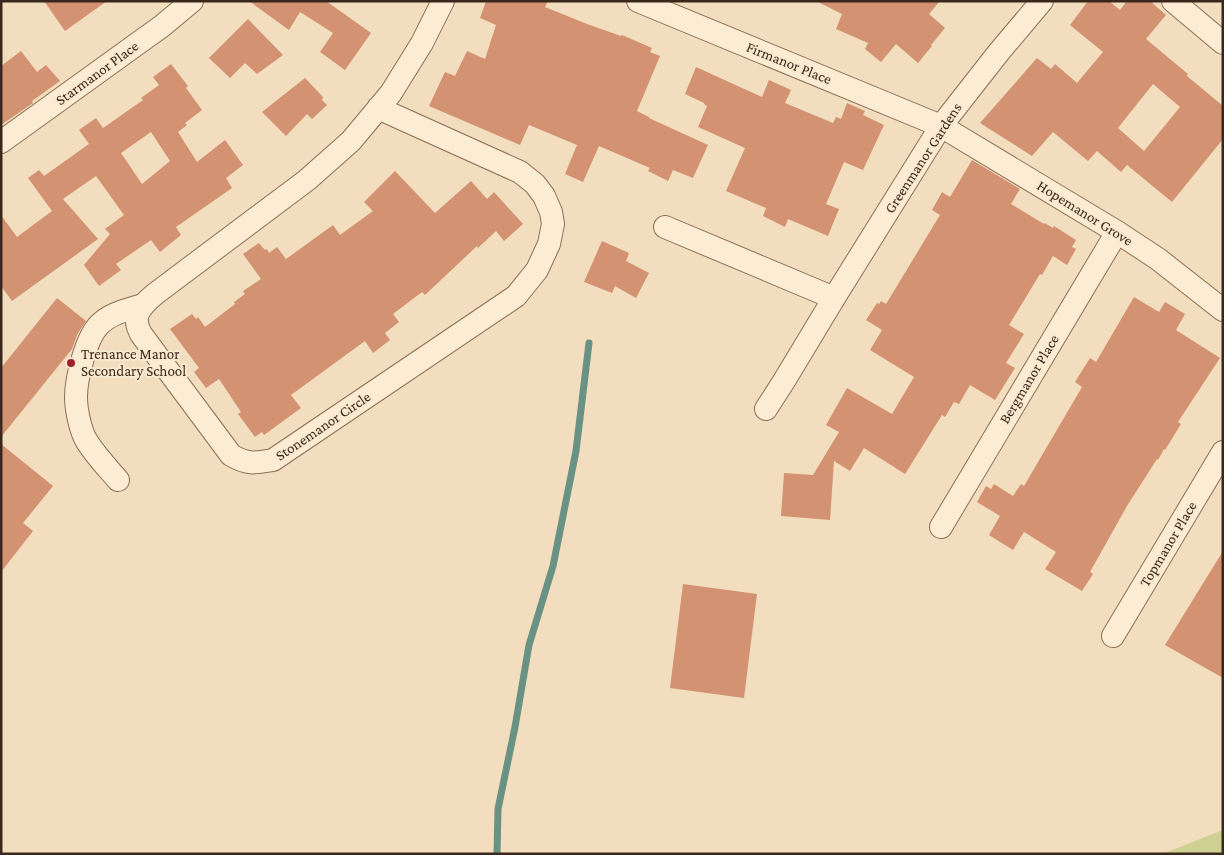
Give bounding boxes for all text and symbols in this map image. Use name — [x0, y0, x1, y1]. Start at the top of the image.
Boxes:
street label: Starmanor Place — [53, 37, 142, 108]
street label: Firmanor Place — [744, 39, 834, 87]
street label: Greenmanor Gardens — [881, 100, 965, 216]
street label: Hopemanor Grove — [1034, 177, 1136, 250]
street label: Bergmanor Place — [996, 331, 1063, 427]
place label: Trenance Manor Secondary School — [81, 346, 186, 380]
marker: Trenance Manor Secondary School — [65, 357, 77, 369]
street label: Stonemanor Circle — [272, 388, 374, 464]
street label: Topmanor Place — [1136, 498, 1201, 590]

